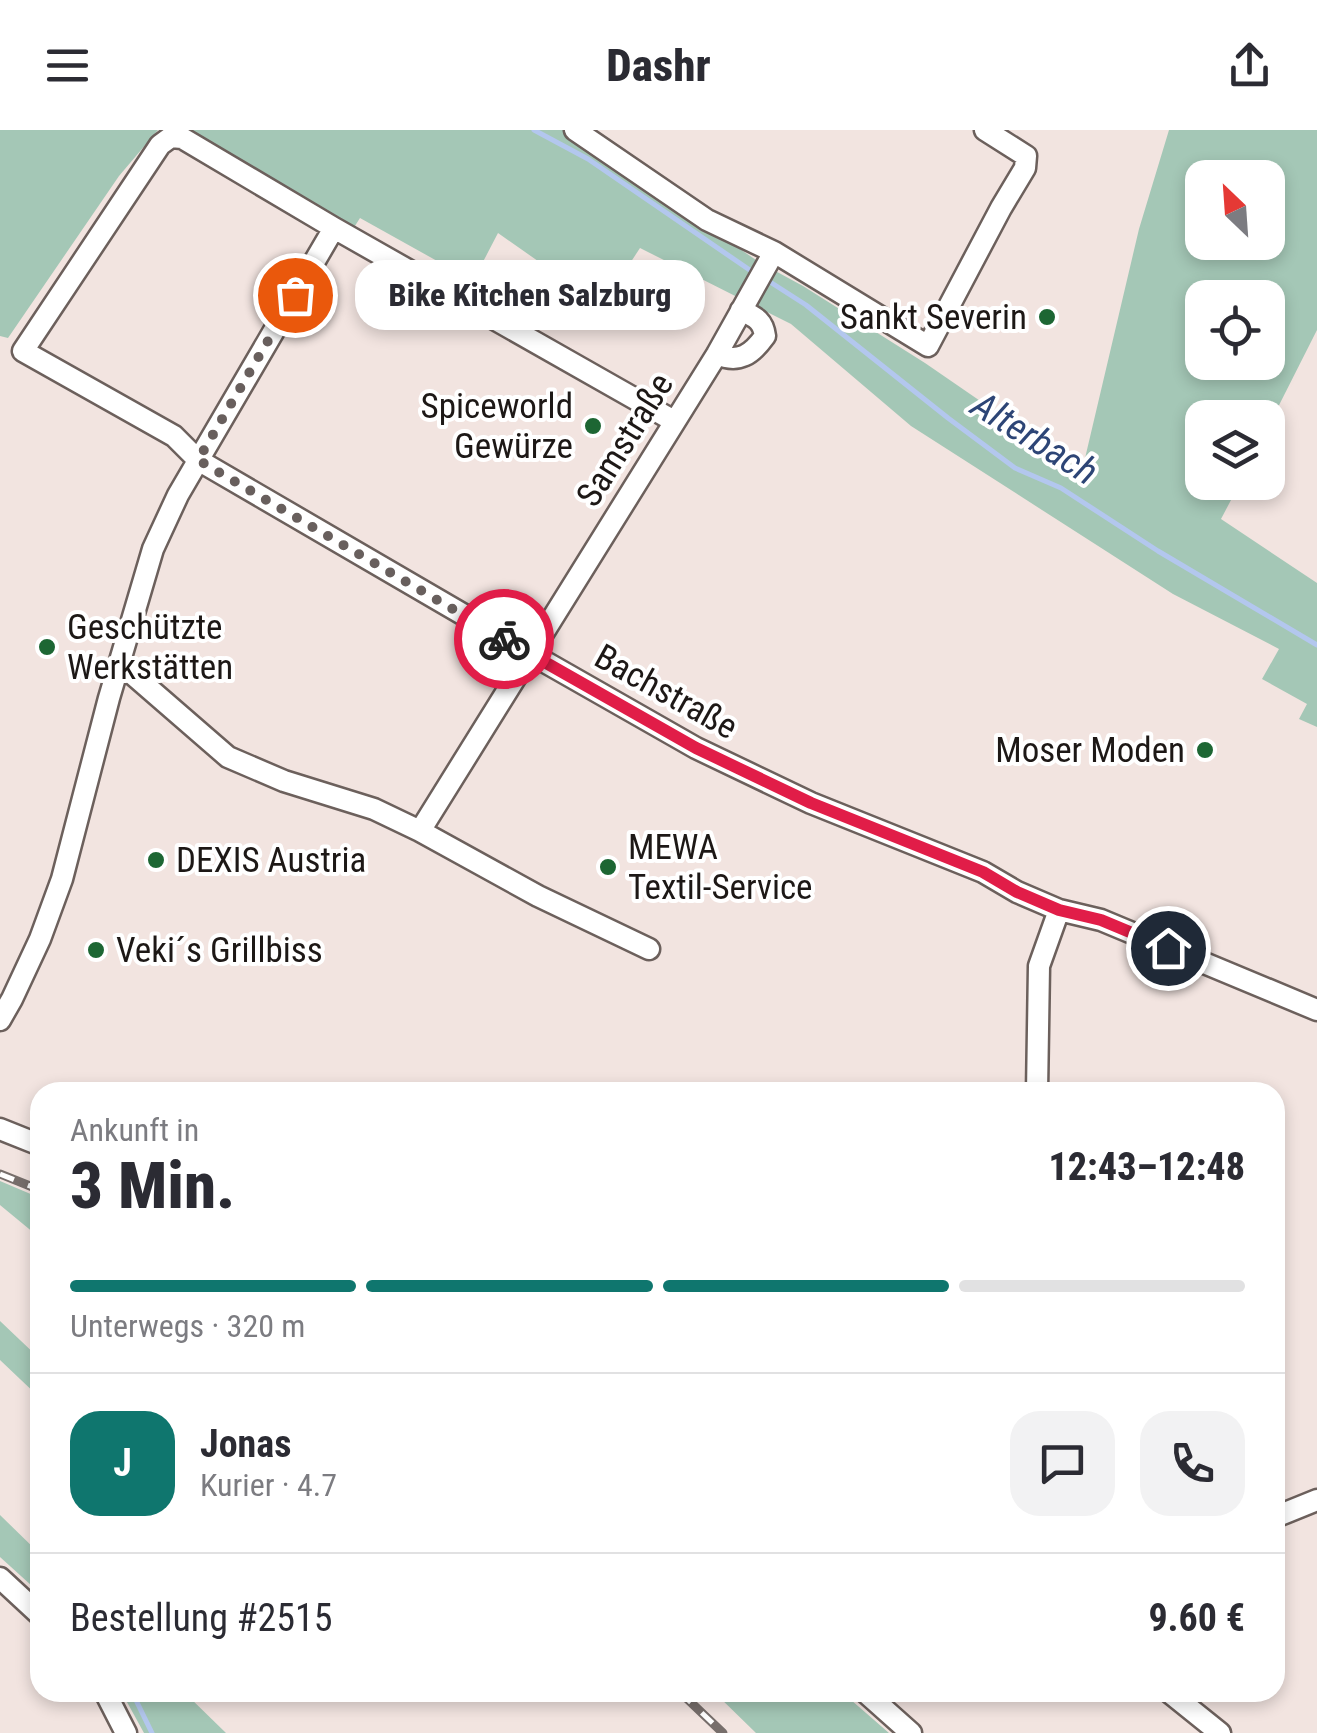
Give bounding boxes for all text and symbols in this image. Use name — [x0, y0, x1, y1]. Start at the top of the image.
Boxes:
icon: menu — [40, 38, 95, 93]
icon: share — [1222, 38, 1277, 93]
text: Dashr — [606, 39, 711, 92]
north arrow — [1185, 160, 1285, 260]
map controls — [1185, 160, 1285, 500]
pin — [253, 253, 338, 338]
callout: Bike Kitchen Salzburg — [355, 260, 705, 330]
icon: bag — [268, 268, 323, 323]
text: Bike Kitchen Salzburg — [389, 276, 671, 314]
button: locate — [1185, 280, 1285, 380]
place label: Sankt Severin — [840, 297, 1027, 338]
marker: Sankt Severin — [1036, 306, 1058, 328]
street label: Samstraße — [568, 366, 682, 514]
water label: Alterbach — [962, 381, 1106, 494]
place label: Spiceworld Gewürze — [421, 386, 573, 467]
button: layers — [1185, 400, 1285, 500]
marker: Spiceworld Gewürze — [582, 415, 604, 437]
courier — [454, 589, 554, 689]
place label: Geschützte Werkstätten — [67, 607, 233, 688]
icon: bike — [477, 612, 532, 667]
marker: Geschützte Werkstätten — [36, 636, 58, 658]
street label: Bachstraße — [588, 636, 744, 748]
place label: Moser Moden — [995, 730, 1185, 771]
marker: Moser Moden — [1194, 739, 1216, 761]
place label: MEWA Textil-Service — [628, 827, 813, 908]
place label: DEXIS Austria — [176, 840, 366, 881]
marker: DEXIS Austria — [145, 849, 167, 871]
marker: MEWA Textil-Service — [597, 856, 619, 878]
pin — [1126, 906, 1211, 991]
icon: home — [1141, 921, 1196, 976]
place label: Veki´s Grillbiss — [116, 930, 323, 971]
marker: Veki´s Grillbiss — [85, 939, 107, 961]
text: Ankunft in — [70, 1111, 199, 1149]
text: 12:43–12:48 — [1048, 1145, 1245, 1189]
text: 3 Min. — [70, 1148, 235, 1224]
text: Unterwegs · 320 m — [70, 1307, 305, 1345]
button: chat — [1010, 1411, 1115, 1516]
button: phone — [1140, 1411, 1245, 1516]
text: Jonas — [200, 1422, 291, 1466]
text: J — [113, 1441, 132, 1485]
text: Kurier · 4.7 — [200, 1466, 337, 1504]
text: Bestellung #2515 — [70, 1596, 332, 1640]
text: 9.60 € — [1148, 1596, 1245, 1640]

